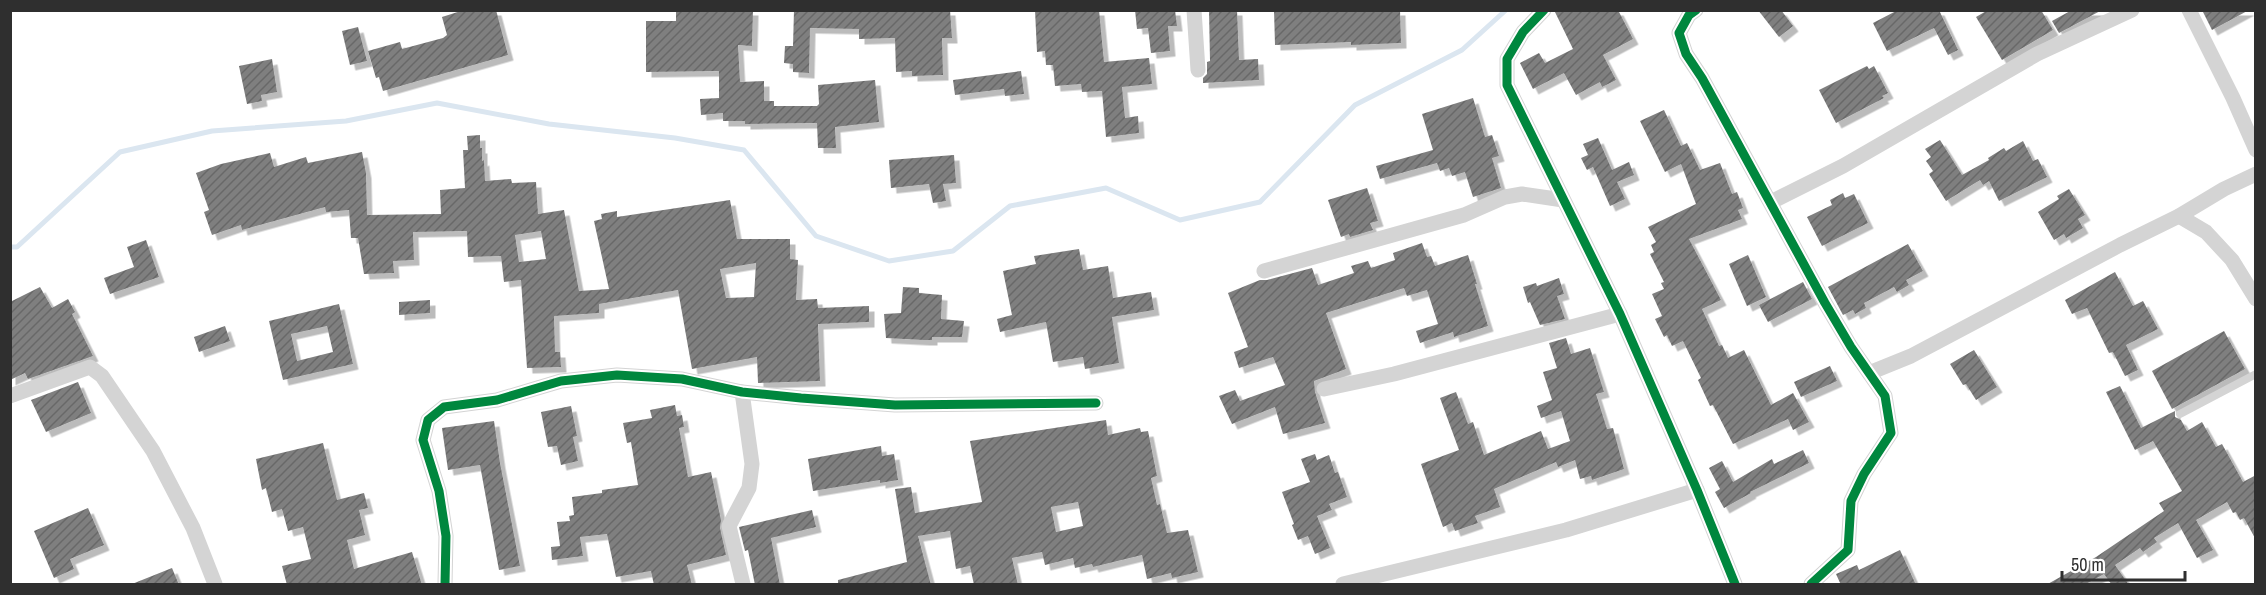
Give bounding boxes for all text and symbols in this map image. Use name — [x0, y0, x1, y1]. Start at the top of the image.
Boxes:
scale bar — [2062, 544, 2185, 582]
text: 50 m — [2071, 552, 2104, 577]

